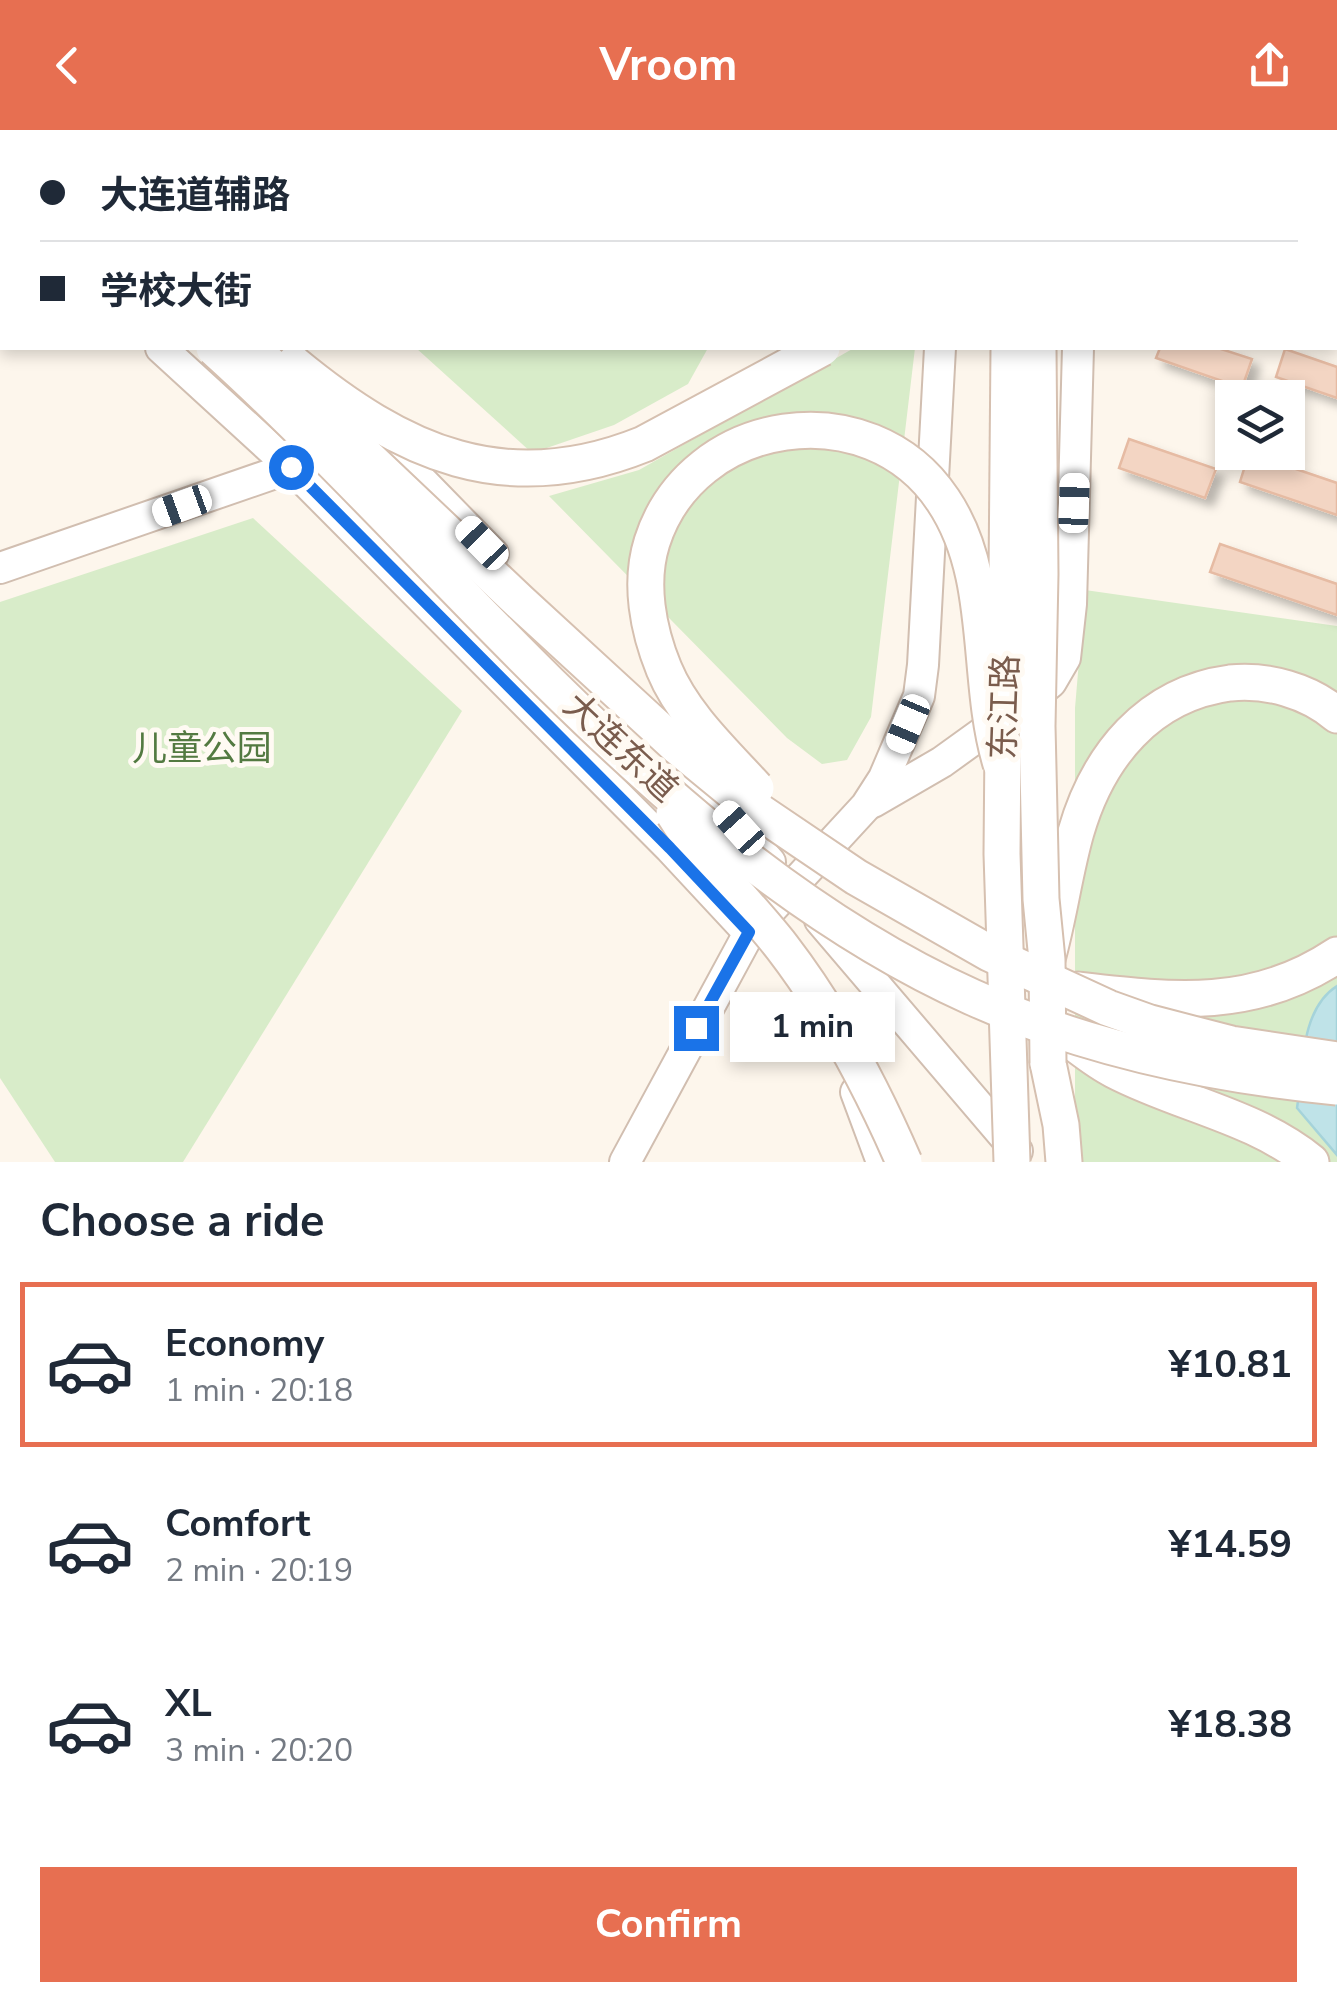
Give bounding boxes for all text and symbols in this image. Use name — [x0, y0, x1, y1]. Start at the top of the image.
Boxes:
text: Vroom — [599, 35, 738, 96]
icon: back — [40, 38, 95, 93]
icon: share — [1242, 38, 1297, 93]
text: 大连道辅路 — [100, 170, 290, 221]
text: 学校大街 — [100, 266, 252, 317]
map controls — [1215, 380, 1305, 470]
button: layers — [1215, 380, 1305, 470]
route start — [269, 445, 314, 490]
car — [1058, 472, 1090, 534]
car — [149, 482, 215, 530]
car — [450, 511, 514, 575]
street label: 东江路 — [979, 654, 1030, 760]
street label: 大连东道 — [553, 682, 688, 812]
car — [882, 691, 934, 757]
park label: 儿童公园 — [132, 725, 272, 772]
car — [708, 796, 770, 860]
callout: 1 min — [731, 993, 896, 1063]
text: 1 min — [771, 1005, 854, 1048]
route end — [674, 1006, 719, 1051]
text: Choose a ride — [40, 1191, 325, 1252]
text: Economy — [165, 1318, 324, 1369]
icon: car — [45, 1320, 135, 1410]
text: ¥10.81 — [1169, 1339, 1292, 1390]
text: 1 min · 20:18 — [165, 1369, 353, 1412]
text: Comfort — [165, 1498, 310, 1549]
icon: car — [45, 1500, 135, 1590]
text: ¥14.59 — [1169, 1519, 1292, 1570]
text: 2 min · 20:19 — [165, 1549, 353, 1592]
text: XL — [165, 1678, 212, 1729]
icon: car — [45, 1680, 135, 1770]
text: ¥18.38 — [1169, 1699, 1292, 1750]
text: 3 min · 20:20 — [165, 1729, 353, 1772]
button: Confirm — [40, 1867, 1297, 1982]

